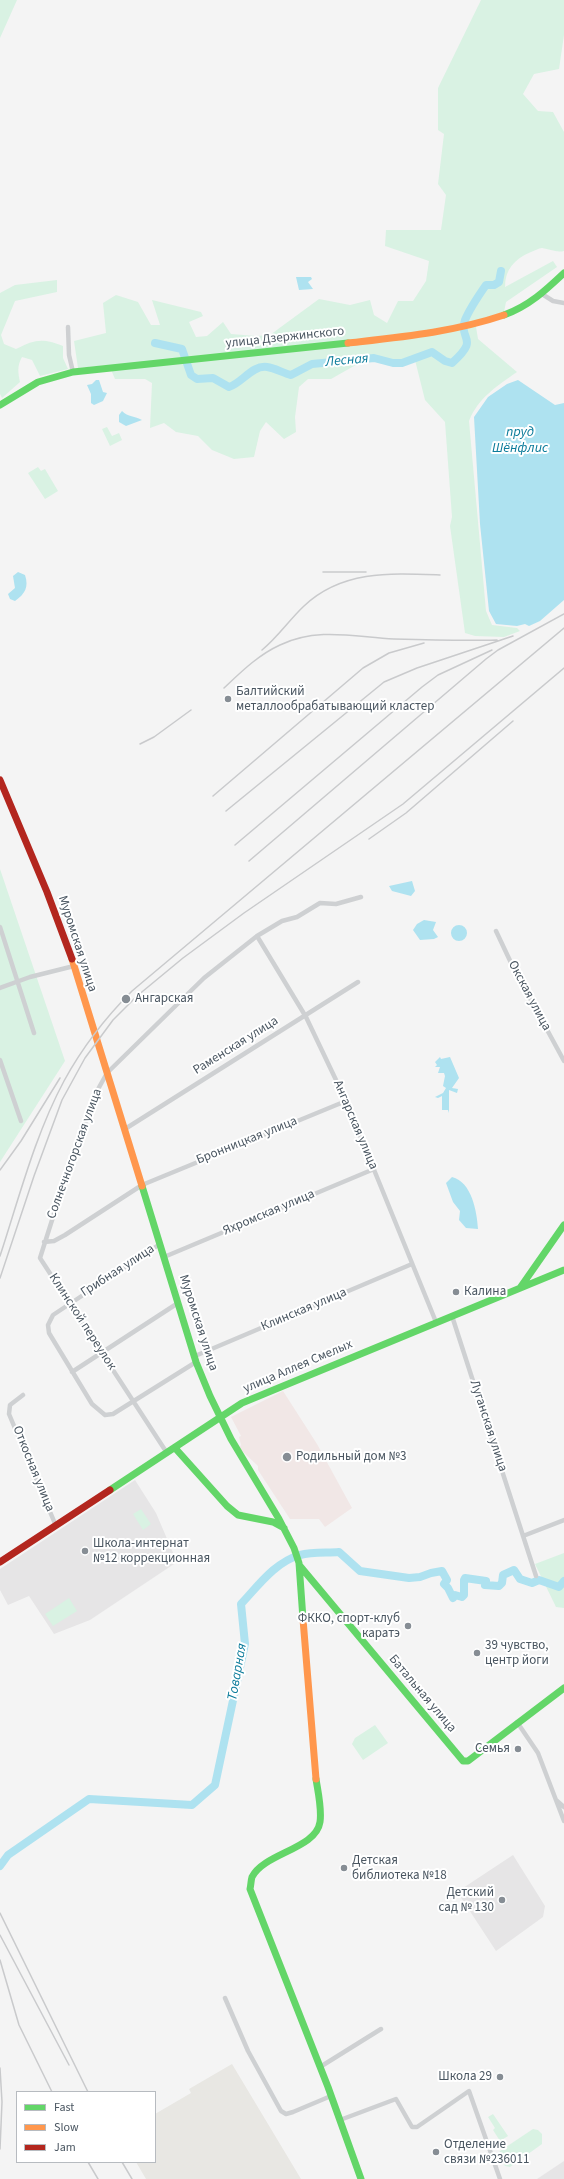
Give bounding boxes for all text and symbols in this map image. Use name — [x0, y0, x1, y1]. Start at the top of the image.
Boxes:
street label: улица Дзержинского — [225, 324, 345, 352]
water label: Лесная — [325, 351, 369, 371]
water label: пруд Шёнфлис — [492, 425, 548, 458]
place label: Балтийский металлообрабатывающий кластер — [236, 684, 435, 715]
marker: Балтийский металлообрабатывающий кластер — [223, 694, 233, 704]
street label: Муромская улица — [54, 894, 100, 994]
street label: Окская улица — [504, 958, 554, 1034]
place label: Ангарская — [135, 991, 194, 1007]
marker: Ангарская — [120, 993, 132, 1005]
street label: Раменская улица — [191, 1014, 281, 1078]
street label: Ангарская улица — [329, 1078, 381, 1172]
street label: Солнечногорская улица — [44, 1087, 106, 1221]
street label: Бронницкая улица — [194, 1114, 300, 1168]
street label: Яхромская улица — [221, 1187, 317, 1239]
street label: Грибная улица — [78, 1241, 158, 1301]
street label: Клинской переулок — [45, 1271, 119, 1373]
street label: Муромская улица — [175, 1273, 221, 1373]
place label: Калина — [464, 1284, 506, 1300]
street label: Клинская улица — [259, 1285, 349, 1335]
marker: Калина — [451, 1287, 461, 1297]
street label: улица Аллея Смелых — [241, 1337, 355, 1397]
street label: Луганская улица — [466, 1378, 510, 1474]
street label: Откосная улица — [9, 1424, 57, 1514]
place label: Родильный дом №3 — [296, 1449, 407, 1465]
marker: Родильный дом №3 — [281, 1451, 293, 1463]
place label: Школа-интернат №12 коррекционная — [93, 1536, 210, 1567]
marker: Школа-интернат №12 коррекционная — [80, 1546, 90, 1556]
place label: ФККО, спорт-клуб каратэ — [298, 1611, 400, 1642]
marker: ФККО, спорт-клуб каратэ — [403, 1621, 413, 1631]
place label: 39 чувство, центр йоги — [485, 1638, 549, 1669]
water label: Товарная — [225, 1642, 251, 1702]
marker: 39 чувство, центр йоги — [472, 1648, 482, 1658]
street label: Батальная улица — [385, 1652, 459, 1736]
place label: Семья — [475, 1741, 510, 1757]
marker: Семья — [513, 1744, 523, 1754]
place label: Детская библиотека №18 — [352, 1853, 447, 1884]
marker: Детская библиотека №18 — [339, 1863, 349, 1873]
place label: Детский сад № 130 — [439, 1885, 494, 1916]
marker: Детский сад № 130 — [497, 1895, 507, 1905]
place label: Школа 29 — [438, 2069, 492, 2085]
marker: Школа 29 — [495, 2072, 505, 2082]
legend — [16, 2091, 156, 2163]
text: Fast — [54, 2099, 74, 2116]
text: Slow — [54, 2119, 79, 2136]
place label: Отделение связи №236011 — [444, 2137, 529, 2168]
text: Jam — [54, 2139, 76, 2156]
marker: Отделение связи №236011 — [431, 2147, 441, 2157]

